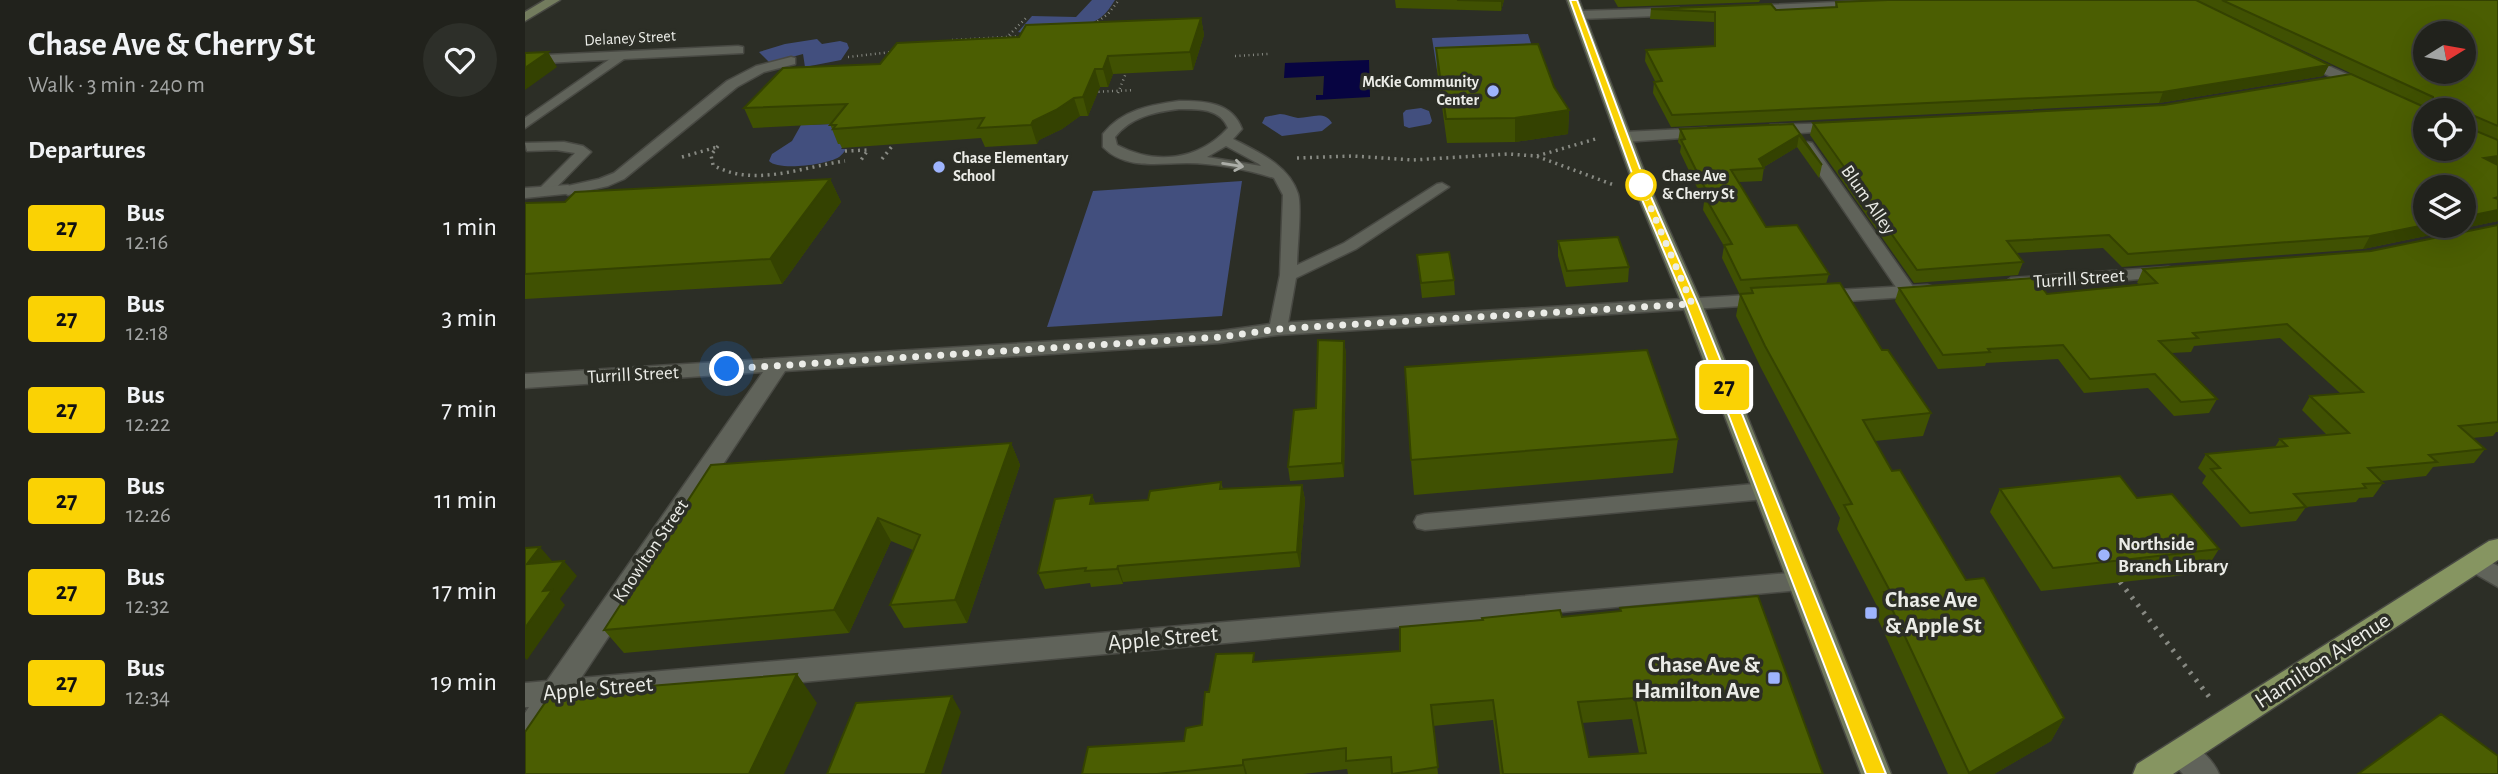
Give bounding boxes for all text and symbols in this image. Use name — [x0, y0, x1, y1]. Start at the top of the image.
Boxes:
north arrow — [2413, 21, 2476, 84]
map controls — [2413, 21, 2476, 238]
button: heart — [423, 23, 497, 97]
street label: Delaney Street — [584, 28, 676, 49]
text: Chase Ave & Cherry St — [28, 29, 315, 62]
text: Walk · 3 min · 240 m — [28, 74, 205, 97]
place label: McKie Community Center — [1362, 74, 1480, 108]
marker: McKie Community Center — [1485, 83, 1501, 99]
button: locate — [2413, 98, 2476, 161]
text: Departures — [28, 137, 146, 163]
place label: Chase Elementary School — [953, 150, 1069, 184]
marker: Chase Elementary School — [931, 159, 947, 175]
one-way arrow — [1221, 159, 1244, 172]
street label: Blum Alley — [1837, 162, 1899, 238]
place label: Chase Ave & Cherry St — [1662, 168, 1735, 203]
marker: Chase Ave & Cherry St — [1626, 170, 1656, 200]
button: layers — [2413, 175, 2476, 238]
text: Bus — [126, 200, 165, 226]
text: 1 min — [443, 214, 497, 240]
text: 27 — [56, 216, 77, 240]
text: 12:16 — [126, 231, 168, 254]
street label: Turrill Street — [2033, 266, 2125, 292]
text: Bus — [126, 291, 165, 317]
text: 3 min — [441, 305, 497, 331]
text: 27 — [56, 307, 77, 331]
text: 12:18 — [126, 322, 168, 345]
your location — [709, 351, 744, 386]
street label: Turrill Street — [587, 363, 679, 387]
line badge: 27 — [1693, 364, 1755, 410]
text: 27 — [1713, 375, 1735, 399]
text: Bus — [126, 382, 165, 408]
text: 7 min — [441, 396, 497, 422]
text: 27 — [56, 398, 77, 422]
text: 12:22 — [126, 413, 171, 436]
text: Bus — [126, 473, 165, 499]
text: 11 min — [434, 487, 497, 513]
text: 27 — [56, 489, 77, 513]
street label: Knowlton Street — [610, 496, 692, 606]
text: 12:26 — [126, 504, 171, 527]
place label: Northside Branch Library — [2118, 535, 2229, 576]
marker: Northside Branch Library — [2096, 547, 2112, 563]
text: Bus — [126, 564, 165, 590]
text: 17 min — [432, 578, 497, 604]
text: 27 — [56, 580, 77, 604]
place label: Chase Ave & Apple St — [1885, 589, 1982, 638]
text: 12:32 — [126, 595, 170, 618]
marker: Chase Ave & Apple St — [1863, 605, 1879, 621]
street label: Hamilton Avenue — [2251, 609, 2395, 713]
street label: Apple Street — [1107, 623, 1220, 655]
place label: Chase Ave & Hamilton Ave — [1634, 654, 1761, 703]
text: Bus — [126, 655, 165, 681]
text: 19 min — [431, 669, 497, 695]
marker: Chase Ave & Hamilton Ave — [1766, 670, 1782, 686]
text: 27 — [56, 671, 77, 695]
street label: Apple Street — [542, 673, 655, 705]
text: 12:34 — [126, 686, 170, 709]

